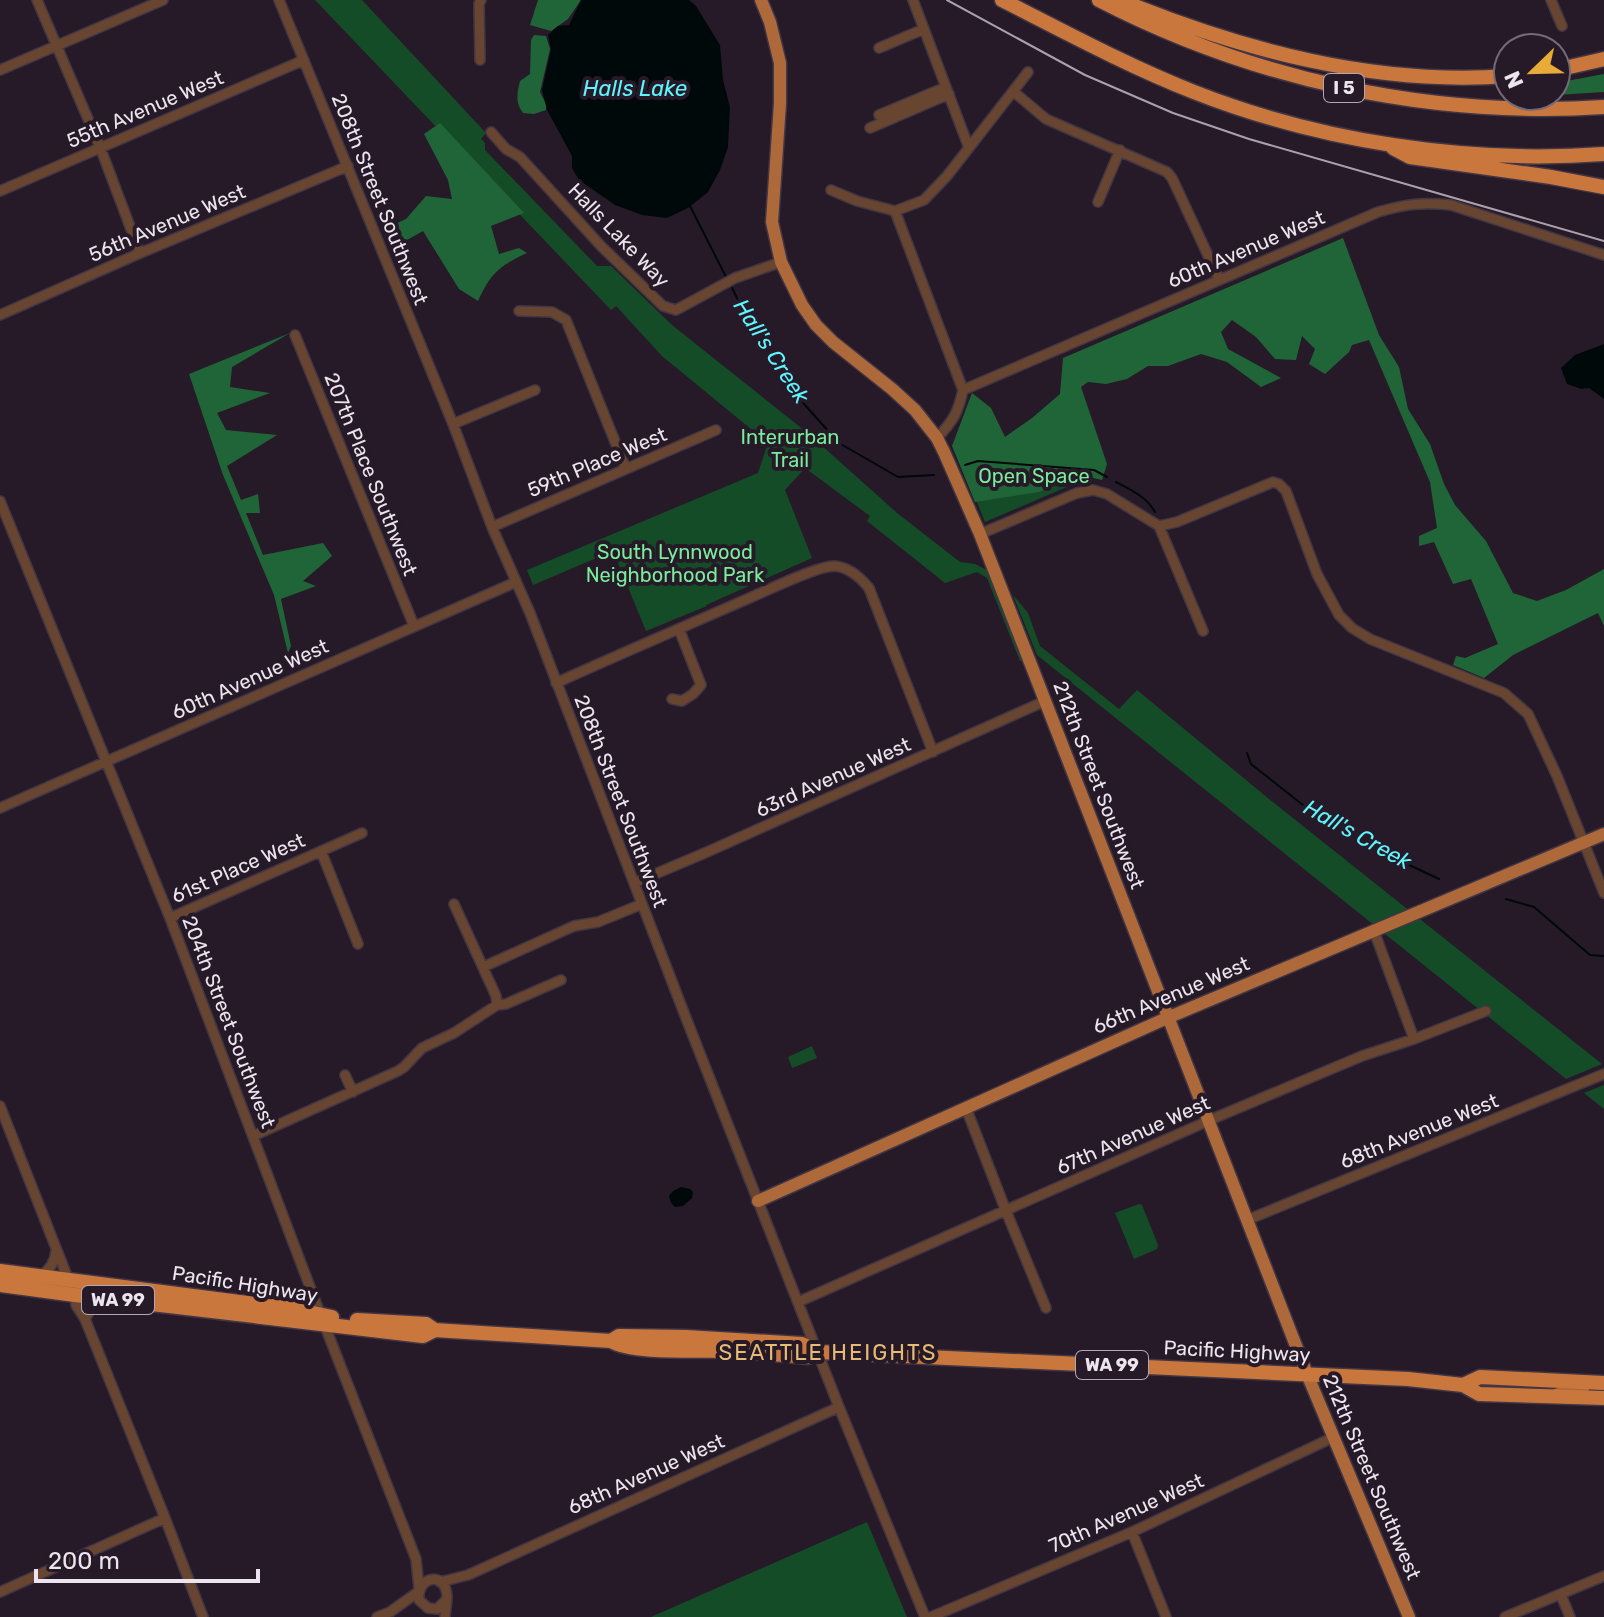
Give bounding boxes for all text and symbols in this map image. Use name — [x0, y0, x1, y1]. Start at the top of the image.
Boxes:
north arrow — [1492, 32, 1572, 112]
street label: 55th Avenue West — [63, 65, 227, 153]
text: N — [1499, 67, 1530, 92]
road number: I 5 — [1324, 74, 1364, 102]
water label: Halls Lake — [583, 75, 687, 102]
street label: 208th Street Southwest — [327, 90, 433, 308]
street label: Halls Lake Way — [563, 178, 675, 292]
street label: 56th Avenue West — [85, 179, 249, 267]
street label: 60th Avenue West — [1164, 205, 1328, 293]
water label: Hall's Creek — [728, 294, 816, 409]
street label: 207th Place Southwest — [319, 369, 423, 579]
street label: 59th Place West — [524, 422, 670, 502]
park label: Interurban Trail — [741, 425, 839, 472]
park label: Open Space — [978, 464, 1090, 488]
park label: South Lynnwood Neighborhood Park — [586, 540, 765, 587]
street label: 60th Avenue West — [168, 634, 332, 724]
street label: 212th Street Southwest — [1048, 678, 1150, 892]
street label: 208th Street Southwest — [569, 691, 673, 911]
street label: 63rd Avenue West — [752, 732, 914, 822]
water label: Hall's Creek — [1299, 794, 1417, 875]
street label: 61st Place West — [168, 828, 309, 908]
street label: 204th Street Southwest — [177, 913, 281, 1132]
street label: 66th Avenue West — [1089, 951, 1253, 1039]
street label: 68th Avenue West — [1336, 1088, 1502, 1174]
street label: 67th Avenue West — [1053, 1090, 1214, 1180]
street label: Pacific Highway — [170, 1261, 320, 1307]
road number: WA 99 — [82, 1286, 154, 1314]
street label: Pacific Highway — [1163, 1335, 1311, 1367]
district label: SEATTLE HEIGHTS — [719, 1339, 937, 1366]
road number: WA 99 — [1076, 1351, 1148, 1379]
street label: 212th Street Southwest — [1318, 1371, 1426, 1583]
street label: 68th Avenue West — [564, 1429, 728, 1519]
street label: 70th Avenue West — [1045, 1468, 1207, 1558]
scale bar — [36, 1533, 258, 1583]
text: 200 m — [48, 1547, 120, 1575]

